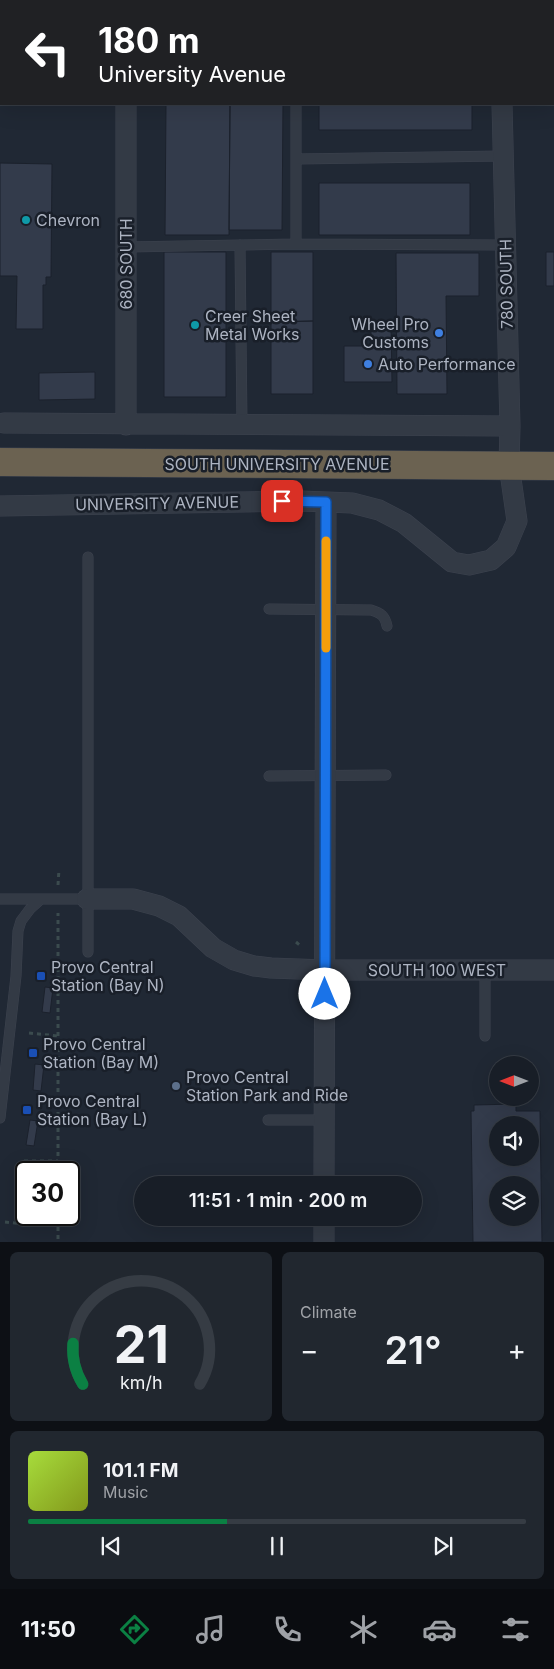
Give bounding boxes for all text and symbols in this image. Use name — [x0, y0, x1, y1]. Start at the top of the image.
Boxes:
text: 180 m — [98, 19, 200, 61]
icon: left — [15, 20, 80, 85]
text: University Avenue — [98, 61, 286, 87]
place label: Chevron — [36, 210, 100, 230]
marker: Chevron — [20, 214, 32, 226]
street label: 680 SOUTH — [116, 218, 136, 310]
street label: 780 SOUTH — [495, 239, 517, 329]
place label: Creer Sheet Metal Works — [205, 306, 300, 344]
place label: Wheel Pro Customs — [351, 314, 429, 352]
marker: Creer Sheet Metal Works — [189, 319, 201, 331]
marker: Wheel Pro Customs — [433, 327, 445, 339]
place label: Auto Performance — [378, 354, 516, 374]
marker: Auto Performance — [362, 358, 374, 370]
street label: SOUTH UNIVERSITY AVENUE — [164, 454, 390, 474]
pin — [261, 480, 303, 522]
icon: arrive — [268, 487, 296, 515]
street label: UNIVERSITY AVENUE — [75, 492, 239, 514]
place label: Provo Central Station (Bay N) — [51, 957, 165, 995]
street label: SOUTH 100 WEST — [368, 960, 506, 980]
position arrow — [298, 967, 350, 1019]
marker: Provo Central Station (Bay N) — [35, 970, 47, 982]
place label: Provo Central Station (Bay M) — [43, 1034, 159, 1072]
marker: Provo Central Station (Bay M) — [27, 1047, 39, 1059]
north arrow — [489, 1056, 539, 1106]
map controls — [489, 1056, 539, 1226]
place label: Provo Central Station Park and Ride — [186, 1067, 348, 1105]
marker: Provo Central Station Park and Ride — [170, 1080, 182, 1092]
place label: Provo Central Station (Bay L) — [37, 1091, 148, 1129]
marker: Provo Central Station (Bay L) — [21, 1104, 33, 1116]
button: sound — [489, 1116, 539, 1166]
speed limit sign: 30 — [15, 1161, 80, 1226]
button: layers — [489, 1176, 539, 1226]
text: 11:51 · 1 min · 200 m — [189, 1189, 367, 1212]
text: Climate — [300, 1302, 357, 1322]
text: 21 — [113, 1313, 169, 1376]
text: 21° — [384, 1327, 442, 1373]
text: − — [300, 1333, 319, 1367]
text: + — [507, 1333, 526, 1367]
text: km/h — [120, 1372, 162, 1393]
text: 101.1 FM — [103, 1459, 178, 1482]
text: Music — [103, 1482, 148, 1502]
icon: previous — [97, 1532, 125, 1560]
icon: pause — [263, 1532, 291, 1560]
icon: next — [429, 1532, 457, 1560]
icon: directions — [117, 1612, 152, 1647]
icon: music — [193, 1612, 228, 1647]
icon: phone — [270, 1612, 305, 1647]
icon: climate — [346, 1612, 381, 1647]
icon: car — [422, 1612, 457, 1647]
icon: filters — [498, 1612, 533, 1647]
text: 11:50 — [21, 1616, 76, 1642]

